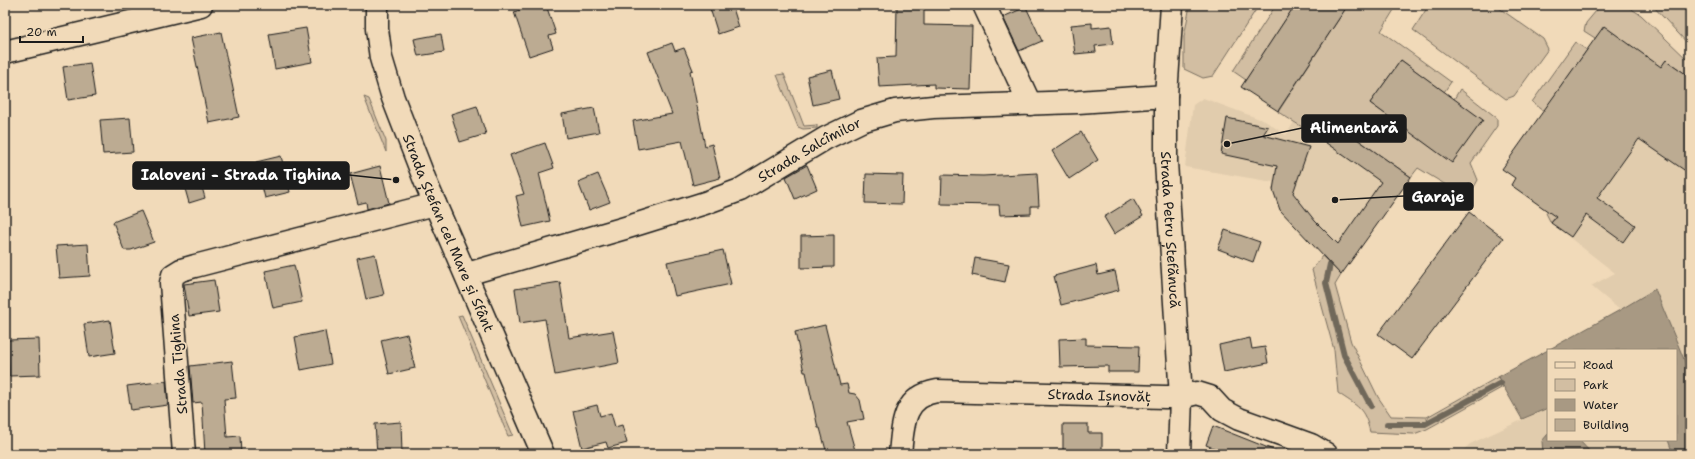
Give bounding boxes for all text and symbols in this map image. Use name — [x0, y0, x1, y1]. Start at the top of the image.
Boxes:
scale bar — [20, 18, 83, 44]
text: 20 m — [26, 24, 57, 40]
street label: Strada Salcîmilor — [754, 113, 864, 186]
callout: Alimentară — [1302, 115, 1406, 142]
text: Alimentară — [1310, 118, 1399, 138]
street label: Strada Ștefan cel Mare și Sfânt — [399, 132, 498, 335]
street label: Strada Petru Ștefănucă — [1157, 151, 1184, 309]
callout: Ialoveni - Strada Tighina — [133, 162, 349, 189]
text: Ialoveni - Strada Tighina — [141, 165, 342, 185]
callout: Garaje — [1404, 183, 1473, 210]
text: Garaje — [1412, 187, 1464, 207]
street label: Strada Tighina — [165, 313, 191, 415]
legend — [1547, 349, 1677, 441]
text: Road — [1583, 357, 1614, 373]
text: Park — [1583, 377, 1609, 393]
street label: Strada Ișnovăț — [1047, 385, 1151, 407]
text: Water — [1583, 397, 1619, 413]
text: Building — [1583, 417, 1629, 433]

